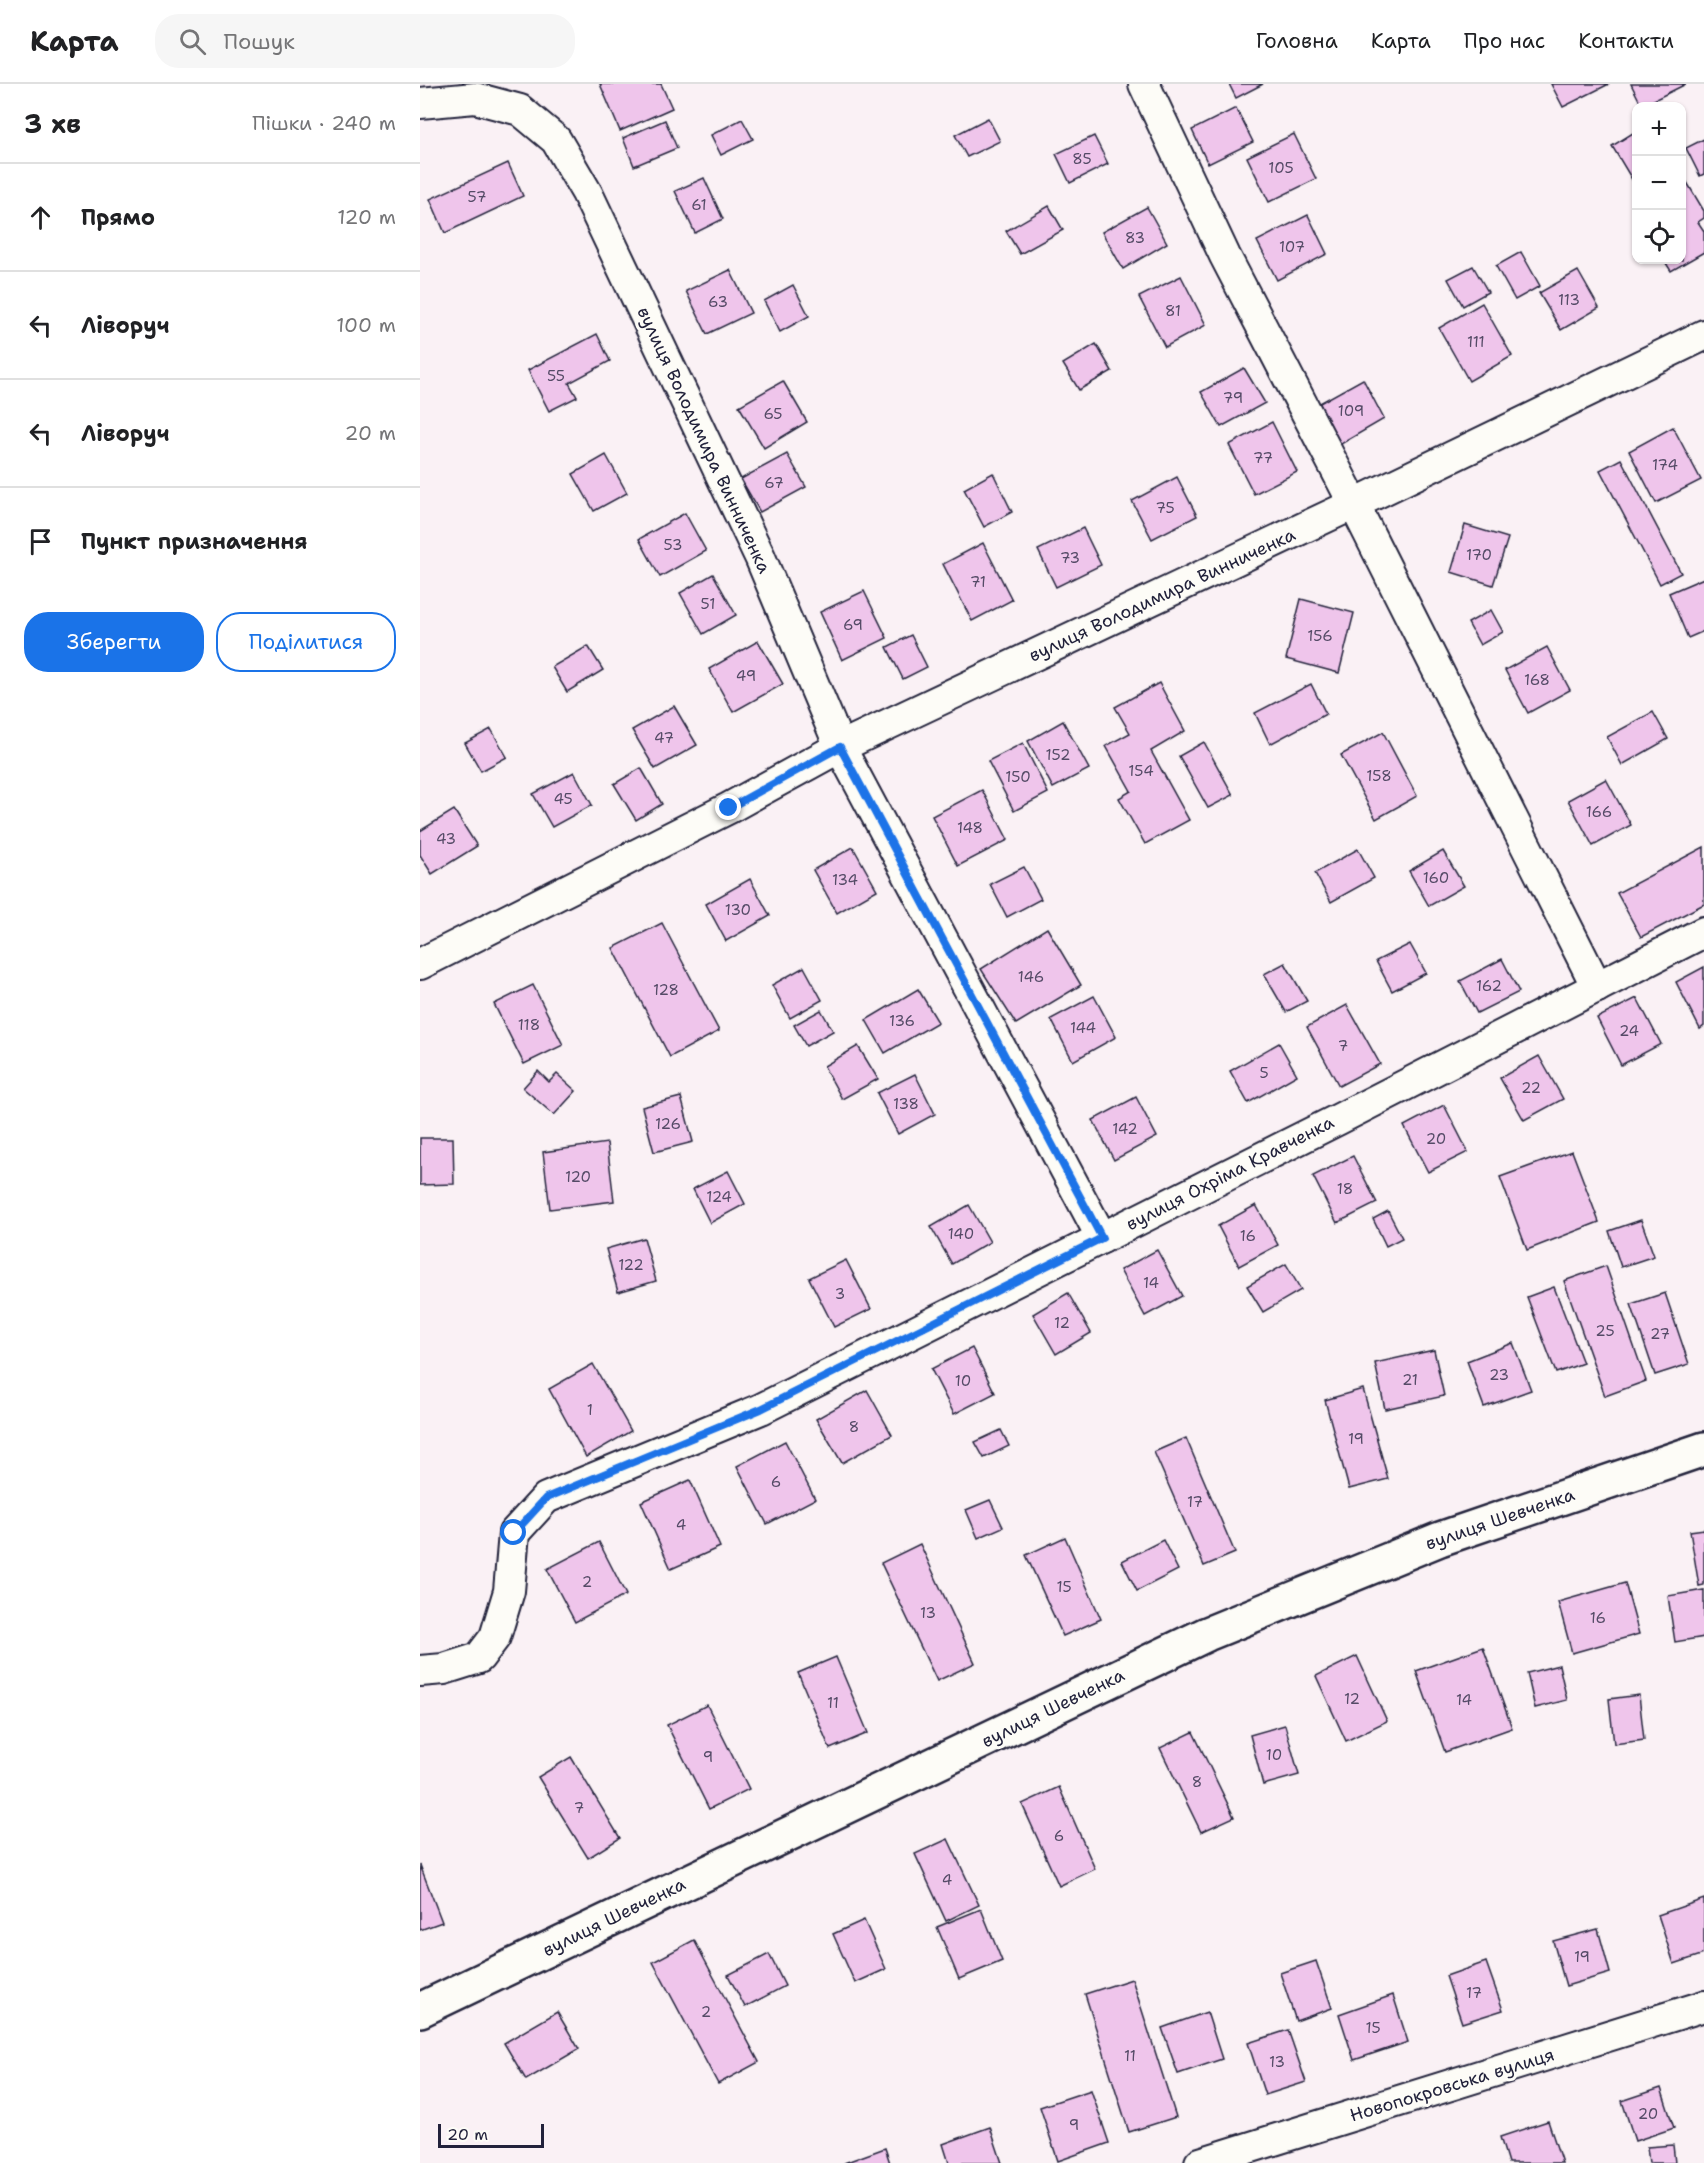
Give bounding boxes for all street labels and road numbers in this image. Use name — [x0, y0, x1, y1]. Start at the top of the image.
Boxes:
street label: вулиця Володимира Винниченка — [632, 303, 776, 577]
street label: вулиця Володимира Винниченка — [1025, 523, 1299, 667]
street label: вулиця Охріма Кравченка — [1122, 1110, 1338, 1236]
street label: вулиця Шевченка — [1422, 1482, 1578, 1556]
street label: вулиця Шевченка — [978, 1663, 1128, 1753]
street label: вулиця Шевченка — [539, 1872, 689, 1962]
street label: Новопокровська вулиця — [1347, 2042, 1557, 2128]

